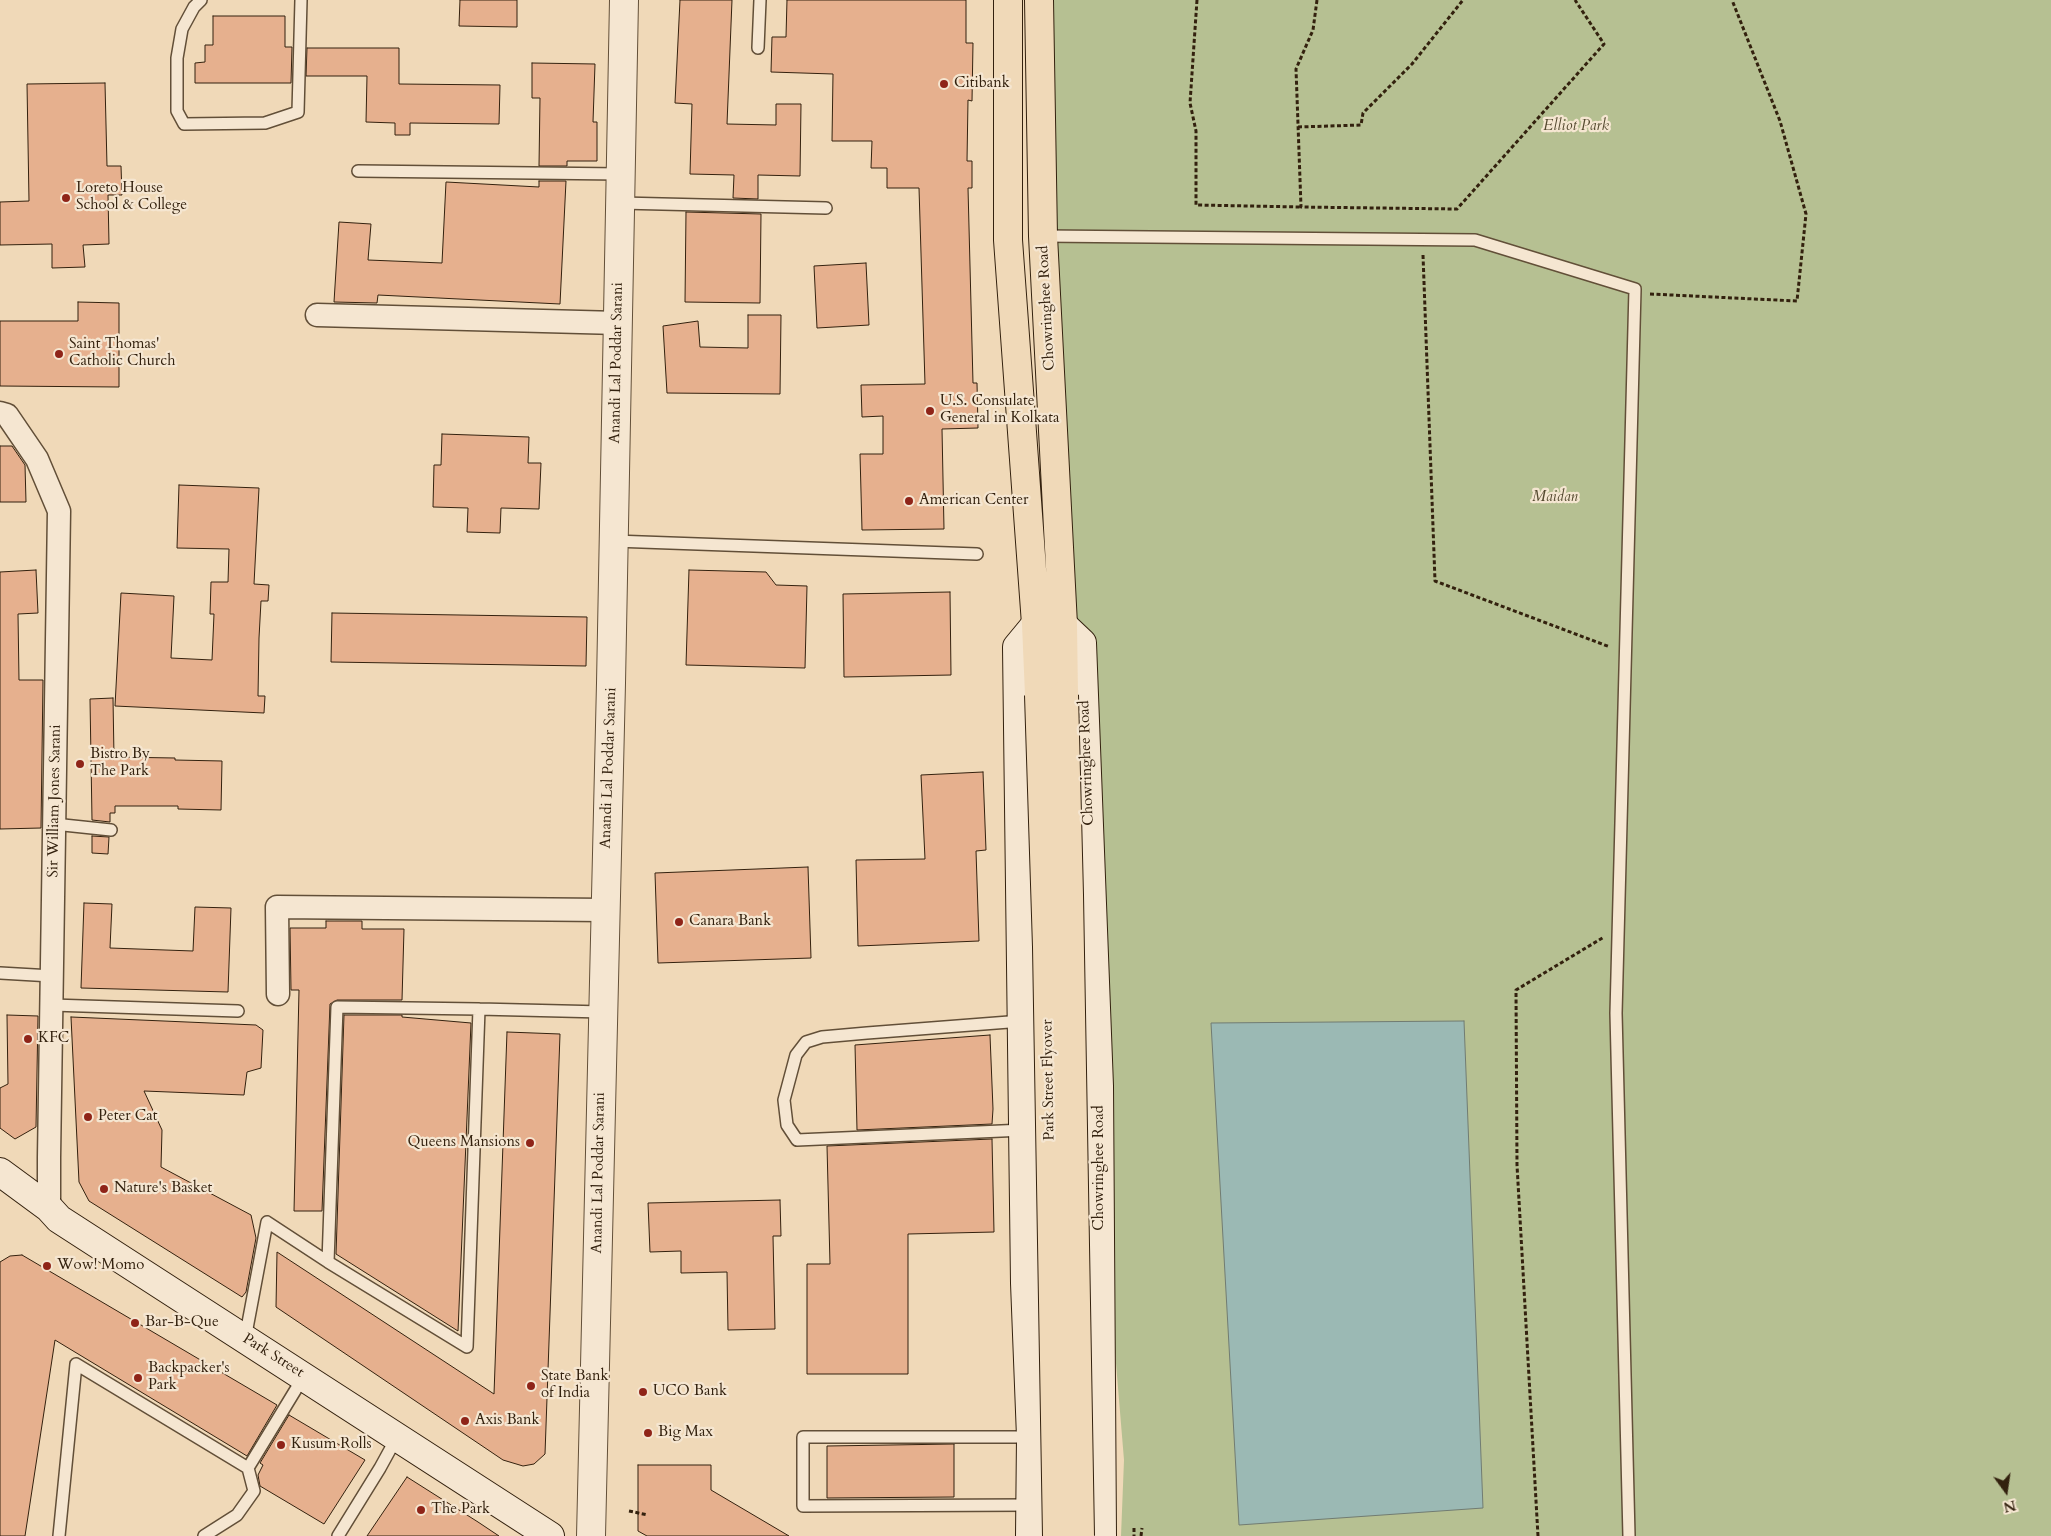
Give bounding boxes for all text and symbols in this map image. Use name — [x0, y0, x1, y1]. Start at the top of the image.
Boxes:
place label: Citibank — [954, 75, 1010, 93]
marker: Citibank — [938, 78, 950, 90]
park label: Elliot Park — [1543, 118, 1609, 136]
place label: Loreto House School & College — [76, 180, 187, 215]
marker: Loreto House School & College — [60, 192, 72, 204]
street label: Chowringhee Road — [1035, 245, 1059, 371]
street label: Anandi Lal Poddar Sarani — [607, 282, 627, 444]
place label: Saint Thomas' Catholic Church — [69, 336, 175, 371]
marker: Saint Thomas' Catholic Church — [53, 348, 65, 360]
place label: U.S. Consulate General in Kolkata — [940, 393, 1059, 428]
marker: U.S. Consulate General in Kolkata — [924, 405, 936, 417]
park label: Maidan — [1532, 489, 1578, 507]
place label: American Center — [919, 492, 1029, 510]
marker: American Center — [903, 495, 915, 507]
street label: Anandi Lal Poddar Sarani — [597, 687, 621, 849]
street label: Chowringhee Road — [1076, 700, 1098, 826]
street label: Sir William Jones Sarani — [45, 724, 65, 878]
place label: Bistro By The Park — [90, 746, 150, 781]
marker: Bistro By The Park — [74, 758, 86, 770]
place label: Canara Bank — [689, 913, 771, 931]
marker: Canara Bank — [673, 916, 685, 928]
street label: Park Street Flyover — [1039, 1019, 1059, 1141]
place label: KFC — [38, 1030, 69, 1048]
marker: KFC — [22, 1033, 34, 1045]
street label: Anandi Lal Poddar Sarani — [589, 1092, 609, 1254]
street label: Chowringhee Road — [1091, 1105, 1109, 1231]
place label: Peter Cat — [98, 1108, 157, 1126]
marker: Peter Cat — [82, 1111, 94, 1123]
place label: Queens Mansions — [408, 1134, 520, 1152]
marker: Queens Mansions — [524, 1137, 536, 1149]
place label: Nature's Basket — [114, 1180, 212, 1198]
marker: Nature's Basket — [98, 1183, 110, 1195]
place label: Wow! Momo — [57, 1257, 144, 1275]
marker: Wow! Momo — [41, 1260, 53, 1272]
place label: Bar-B-Que — [145, 1314, 219, 1332]
marker: Bar-B-Que — [129, 1317, 141, 1329]
street label: Park Street — [239, 1330, 307, 1382]
place label: Backpacker's Park — [148, 1360, 230, 1395]
place label: State Bank of India — [541, 1368, 609, 1403]
marker: Backpacker's Park — [132, 1372, 144, 1384]
marker: State Bank of India — [525, 1380, 537, 1392]
place label: UCO Bank — [653, 1383, 727, 1401]
marker: UCO Bank — [637, 1386, 649, 1398]
place label: Axis Bank — [475, 1412, 540, 1430]
marker: Axis Bank — [459, 1415, 471, 1427]
place label: Big Max — [658, 1424, 713, 1442]
marker: Big Max — [642, 1427, 654, 1439]
place label: Kusum Rolls — [291, 1436, 372, 1454]
marker: Kusum Rolls — [275, 1439, 287, 1451]
north arrow — [1981, 1466, 2031, 1516]
text: N — [2002, 1495, 2018, 1517]
place label: The Park — [431, 1501, 490, 1519]
marker: The Park — [415, 1504, 427, 1516]

